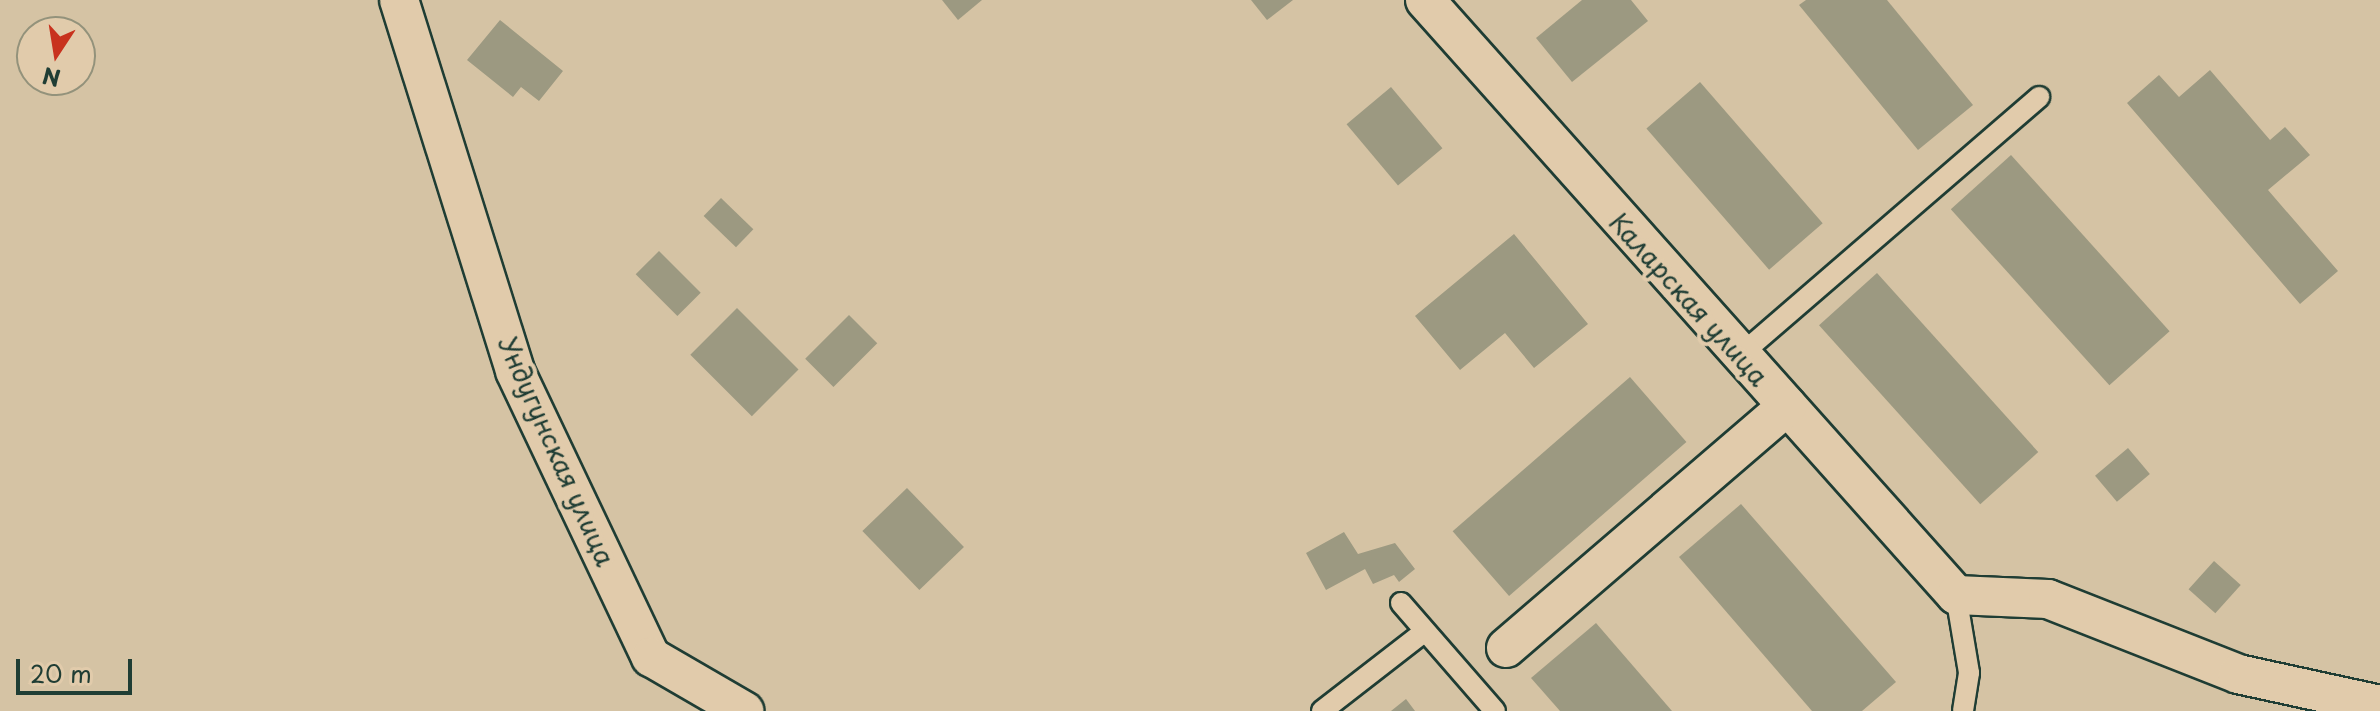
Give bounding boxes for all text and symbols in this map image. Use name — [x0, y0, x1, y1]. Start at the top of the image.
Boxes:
north arrow — [16, 16, 96, 96]
text: N — [39, 60, 63, 96]
street label: Каларская улица — [1603, 205, 1775, 393]
street label: Ундугунская улица — [492, 331, 622, 571]
scale bar — [20, 643, 136, 693]
text: 20 m — [30, 655, 92, 691]

